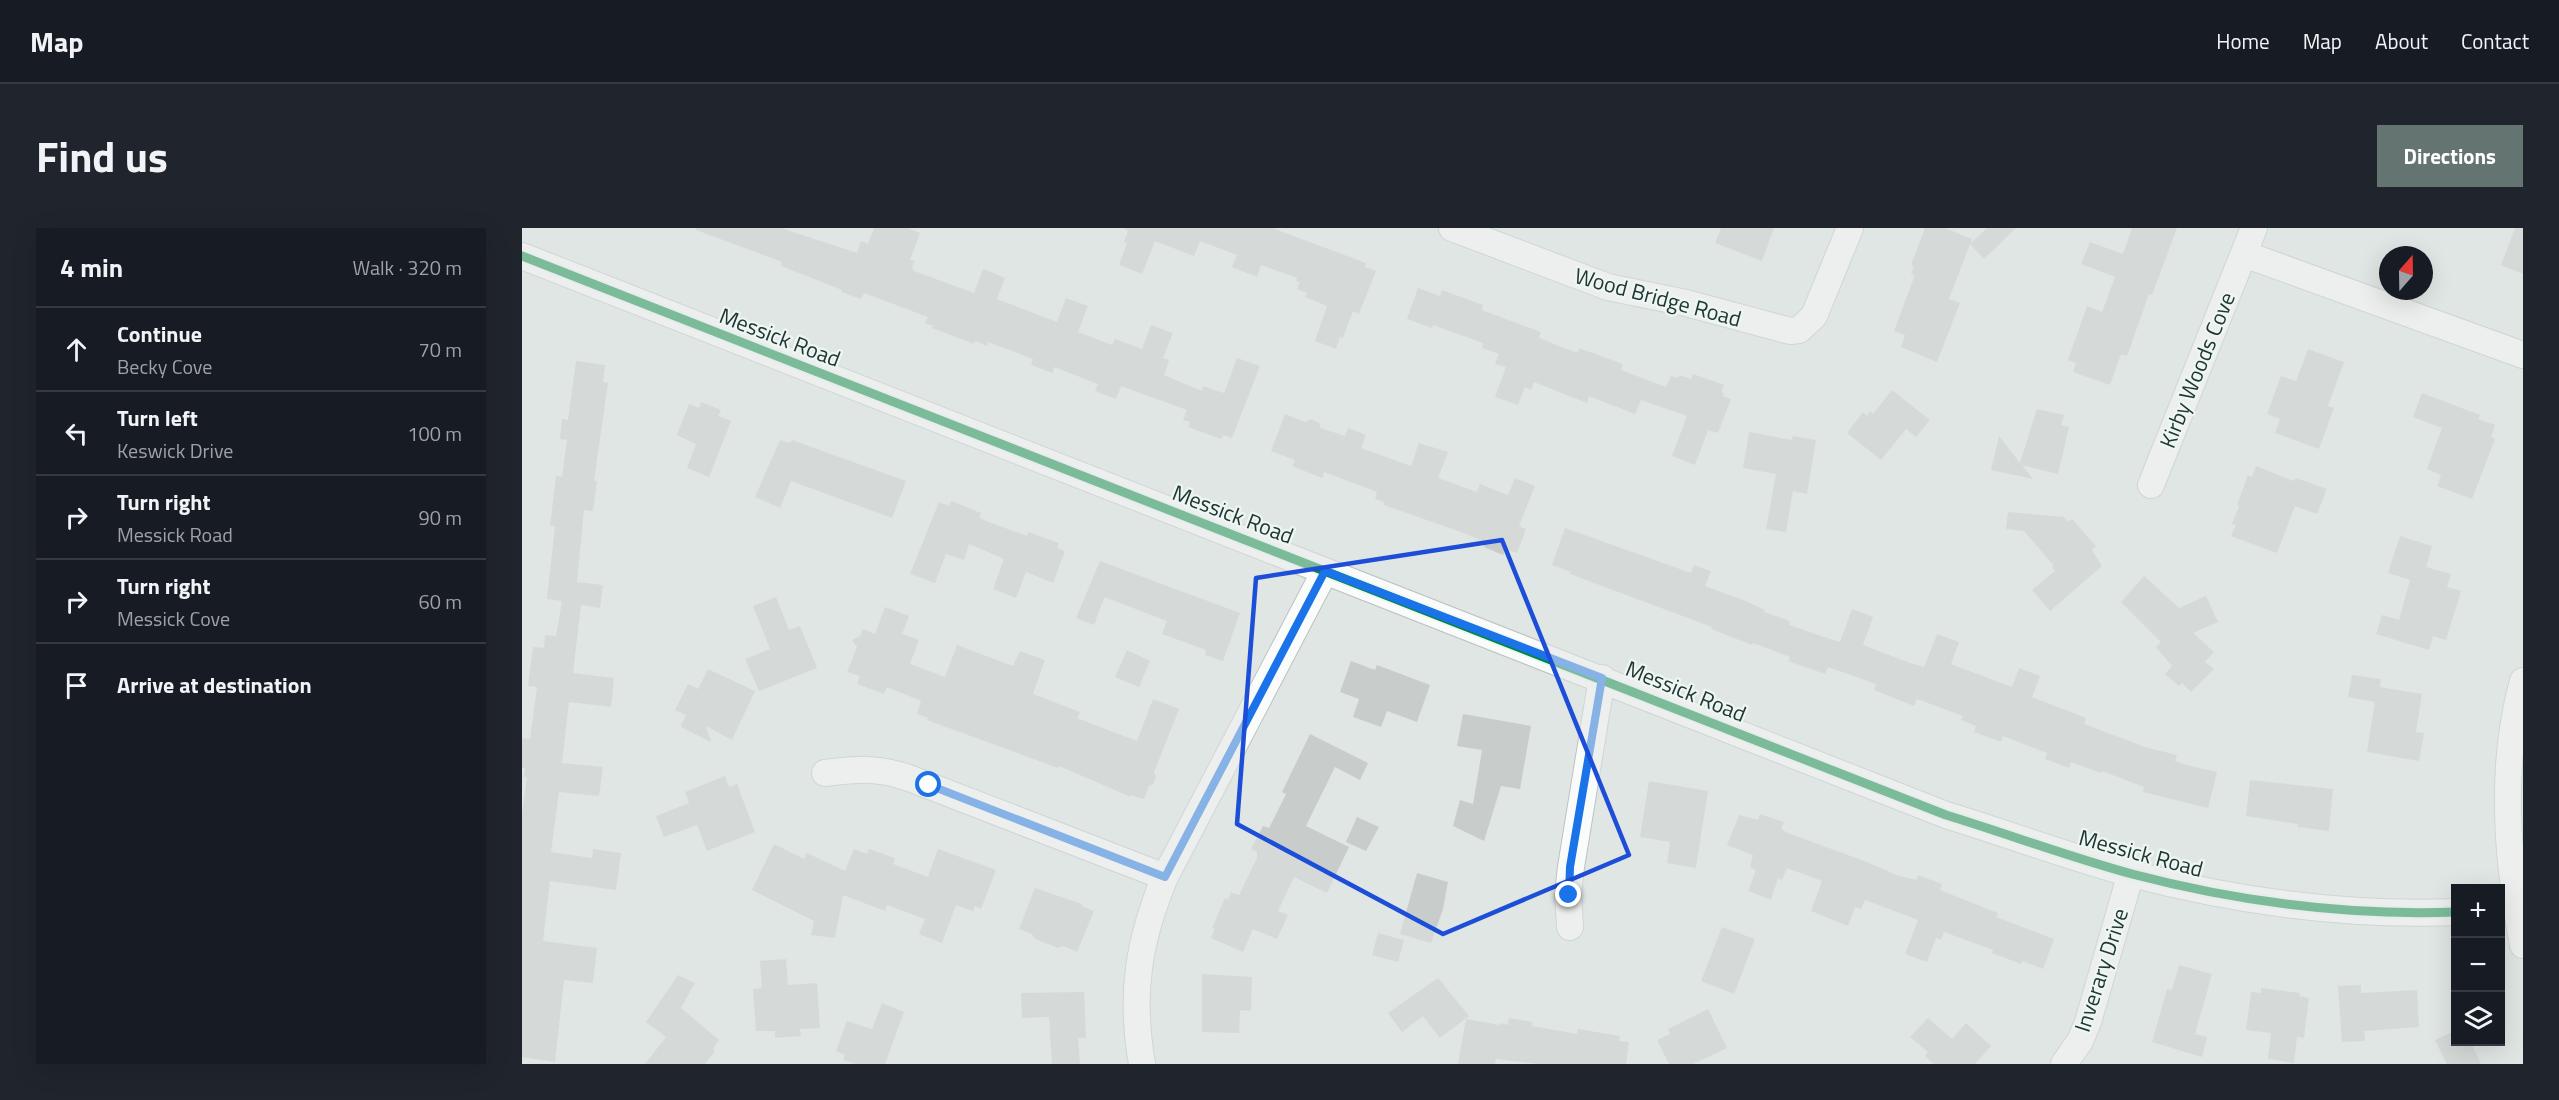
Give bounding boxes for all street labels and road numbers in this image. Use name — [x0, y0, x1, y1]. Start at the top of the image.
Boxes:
street label: Wood Bridge Road — [1571, 258, 1745, 336]
street label: Kirby Woods Cove — [2150, 287, 2244, 453]
street label: Messick Road — [714, 298, 846, 376]
street label: Messick Road — [1167, 475, 1299, 553]
street label: Messick Road — [1621, 651, 1751, 731]
street label: Messick Road — [2075, 820, 2207, 886]
street label: Inverary Drive — [2065, 904, 2137, 1036]

